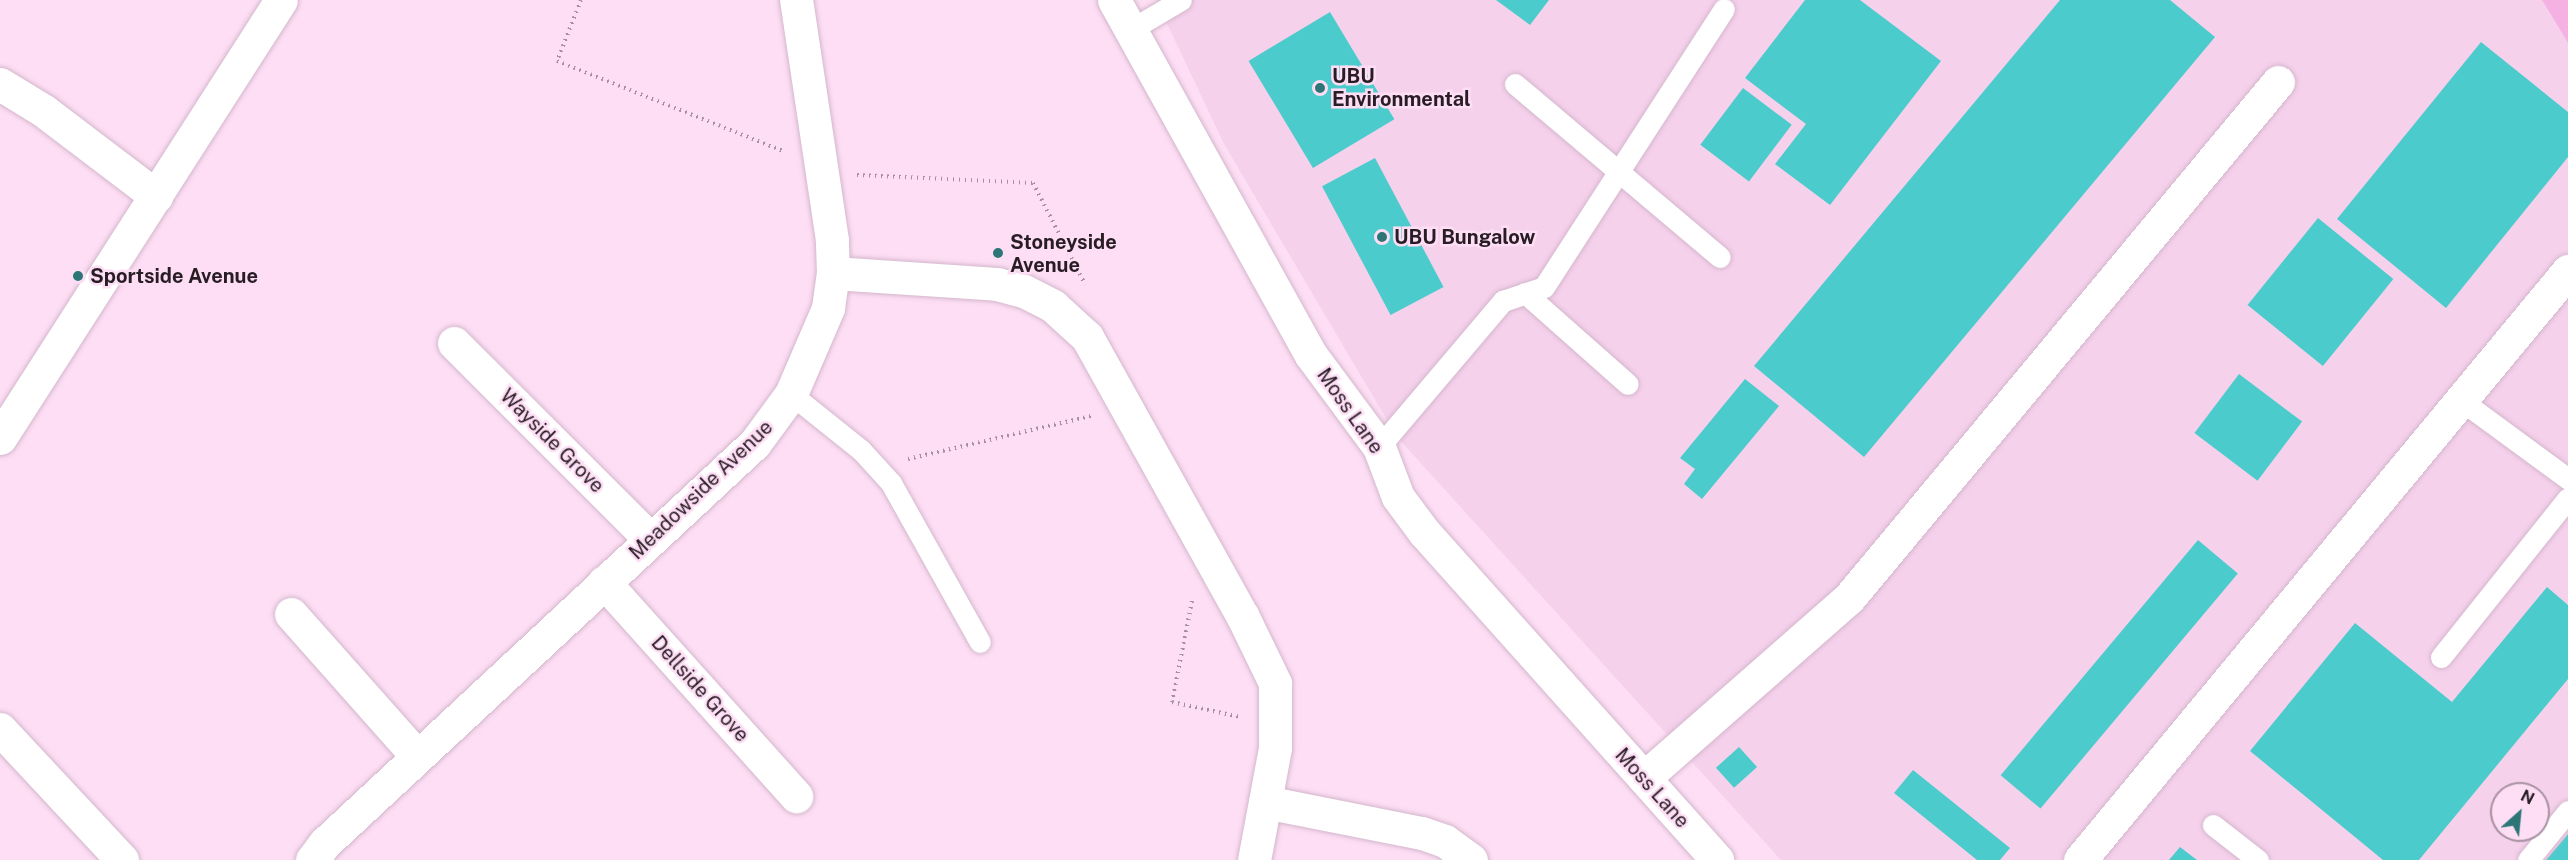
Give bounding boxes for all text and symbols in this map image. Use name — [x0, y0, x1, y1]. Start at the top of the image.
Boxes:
place label: UBU Environmental — [1332, 64, 1471, 111]
marker: UBU Environmental — [1313, 81, 1327, 95]
place label: UBU Bungalow — [1394, 225, 1535, 249]
place label: Stoneyside Avenue — [1010, 230, 1117, 277]
marker: UBU Bungalow — [1375, 230, 1389, 244]
marker: Stoneyside Avenue — [991, 246, 1005, 260]
place label: Sportside Avenue — [90, 264, 258, 288]
marker: Sportside Avenue — [71, 269, 85, 283]
street label: Moss Lane — [1312, 364, 1388, 458]
street label: Wayside Grove — [495, 384, 609, 498]
street label: Meadowside Avenue — [624, 415, 778, 565]
street label: Dellside Grove — [646, 631, 754, 747]
street label: Moss Lane — [1610, 743, 1694, 833]
north arrow — [2490, 782, 2550, 842]
text: N — [2518, 786, 2537, 809]

